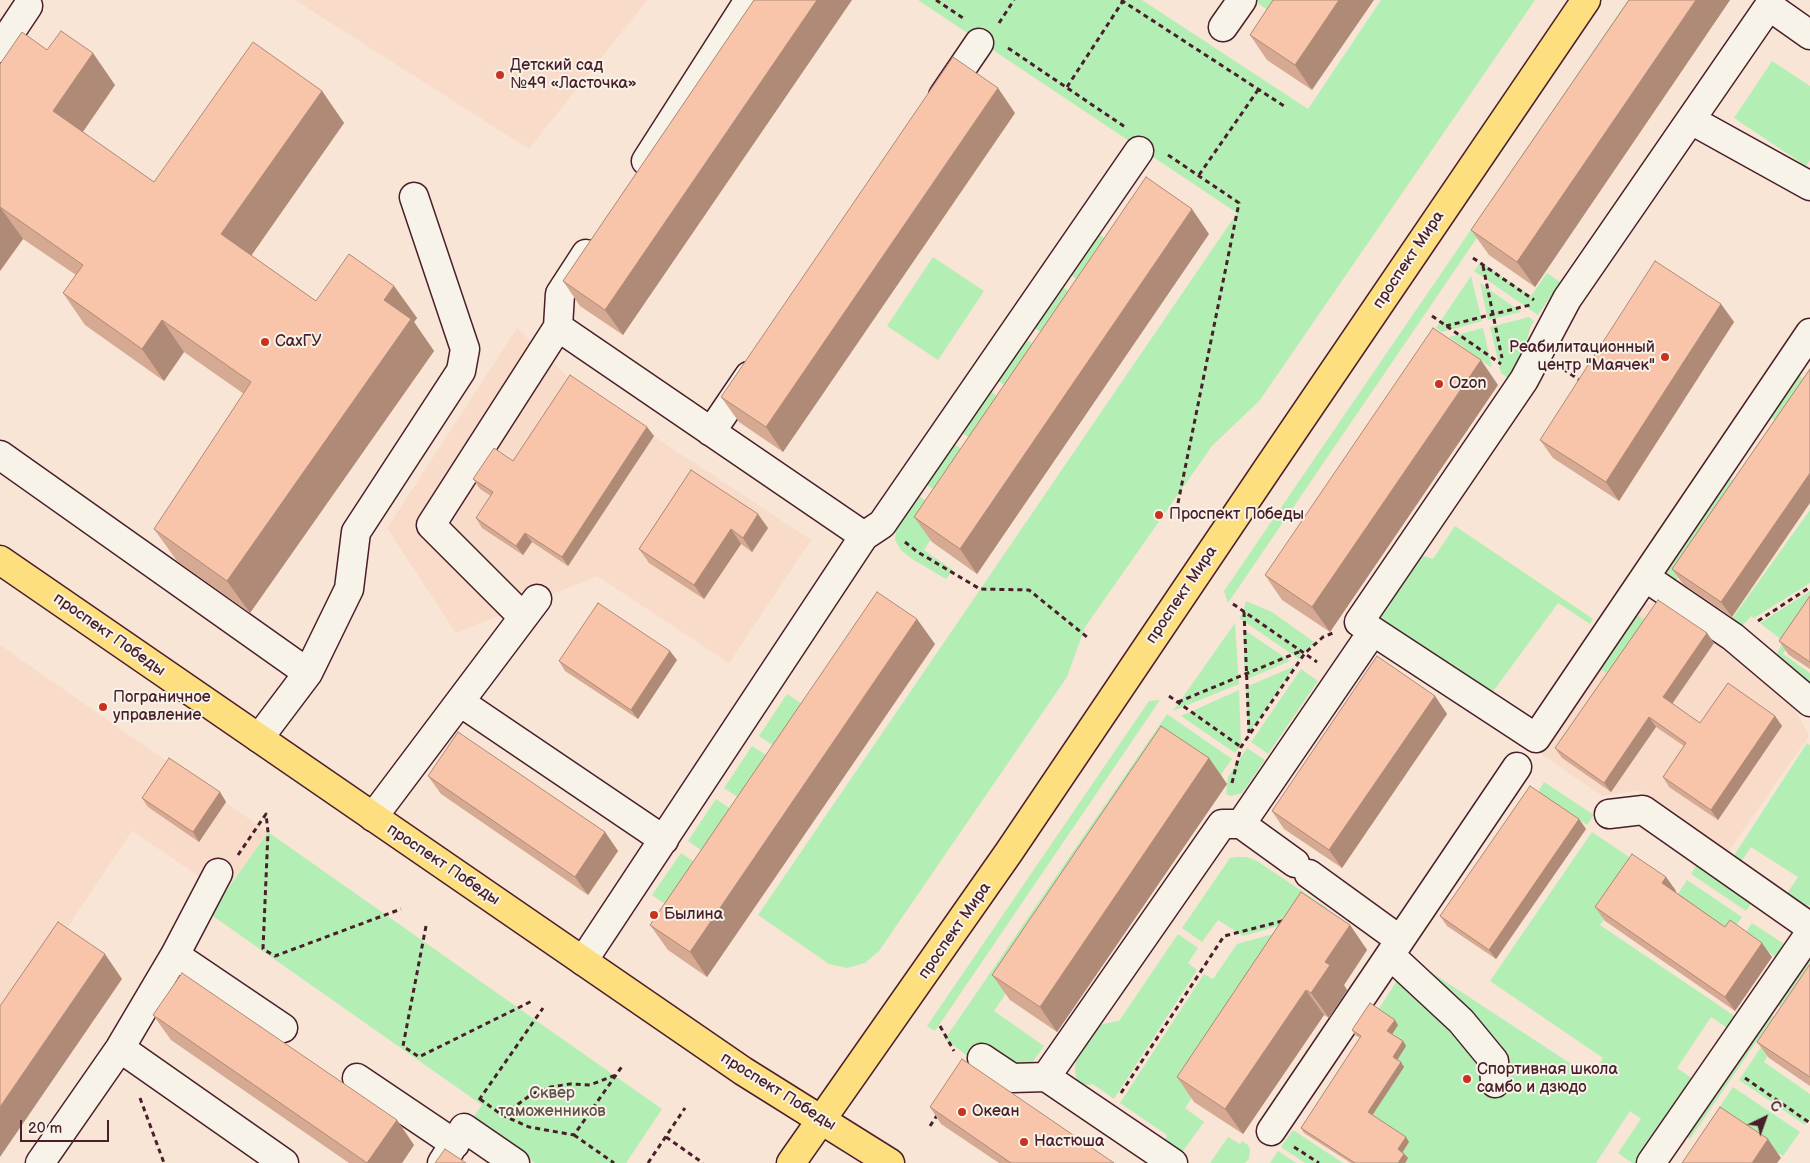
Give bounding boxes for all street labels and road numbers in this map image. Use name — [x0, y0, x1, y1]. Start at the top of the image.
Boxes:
street label: проспект Мира — [1369, 207, 1449, 313]
street label: проспект Мира — [1142, 542, 1222, 648]
street label: проспект Победы — [49, 589, 169, 681]
street label: проспект Победы — [383, 820, 503, 910]
street label: проспект Мира — [915, 879, 995, 983]
street label: проспект Победы — [717, 1049, 839, 1135]

